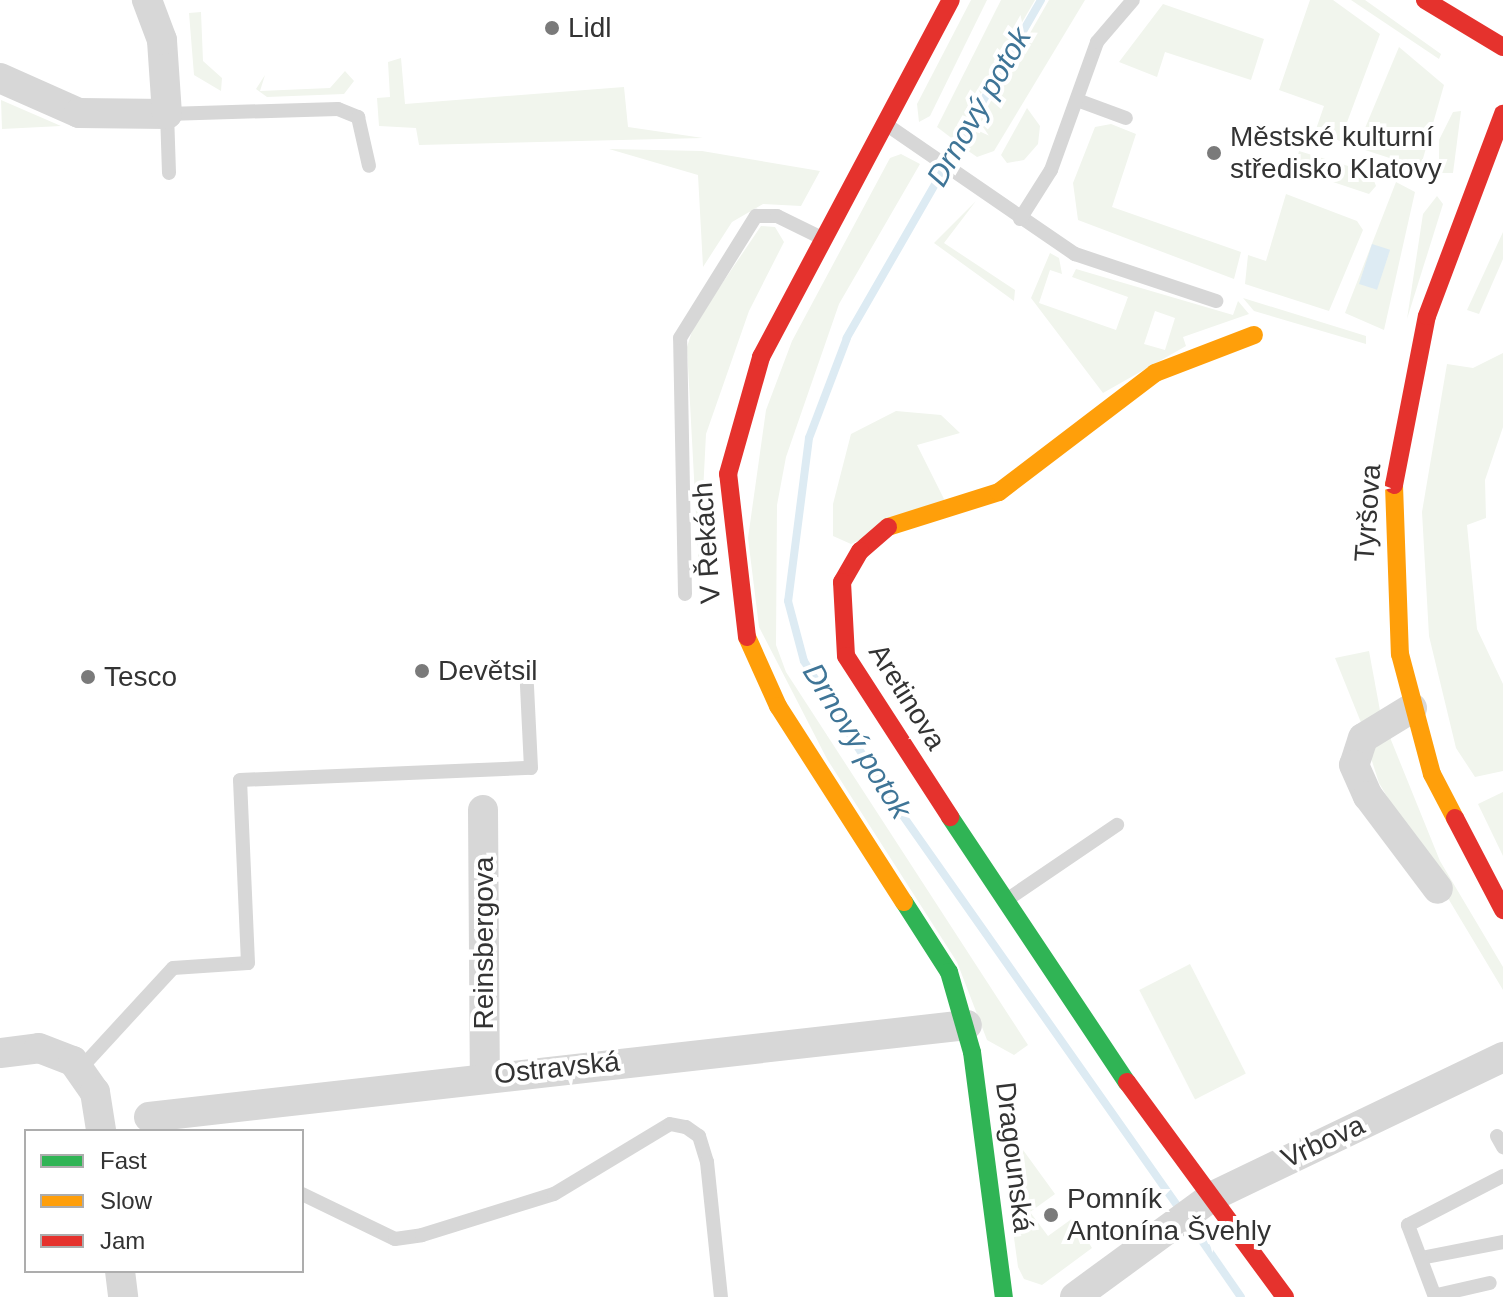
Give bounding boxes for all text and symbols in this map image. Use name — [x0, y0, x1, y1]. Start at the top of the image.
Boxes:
place label: Lidl — [568, 11, 612, 45]
marker: Lidl — [543, 19, 561, 37]
water label: Drnový potok — [919, 21, 1039, 193]
place label: Městské kulturní středisko Klatovy — [1230, 120, 1442, 186]
marker: Městské kulturní středisko Klatovy — [1205, 144, 1223, 162]
street label: Tyršova — [1348, 463, 1388, 563]
street label: V Řekách — [686, 481, 728, 605]
street label: Aretinova — [861, 638, 953, 756]
place label: Devětsil — [438, 654, 538, 688]
water label: Drnový potok — [795, 657, 919, 825]
place label: Tesco — [104, 660, 177, 694]
marker: Devětsil — [413, 662, 431, 680]
marker: Tesco — [79, 668, 97, 686]
street label: Reinsbergova — [467, 857, 501, 1029]
street label: Ostravská — [493, 1045, 621, 1091]
street label: Dragounská — [988, 1080, 1040, 1234]
street label: Vrbova — [1276, 1108, 1370, 1176]
legend — [24, 1129, 304, 1273]
text: Fast — [100, 1147, 147, 1174]
place label: Pomník Antonína Švehly — [1067, 1182, 1271, 1248]
text: Slow — [100, 1187, 152, 1214]
marker: Pomník Antonína Švehly — [1042, 1206, 1060, 1224]
text: Jam — [100, 1227, 145, 1254]

